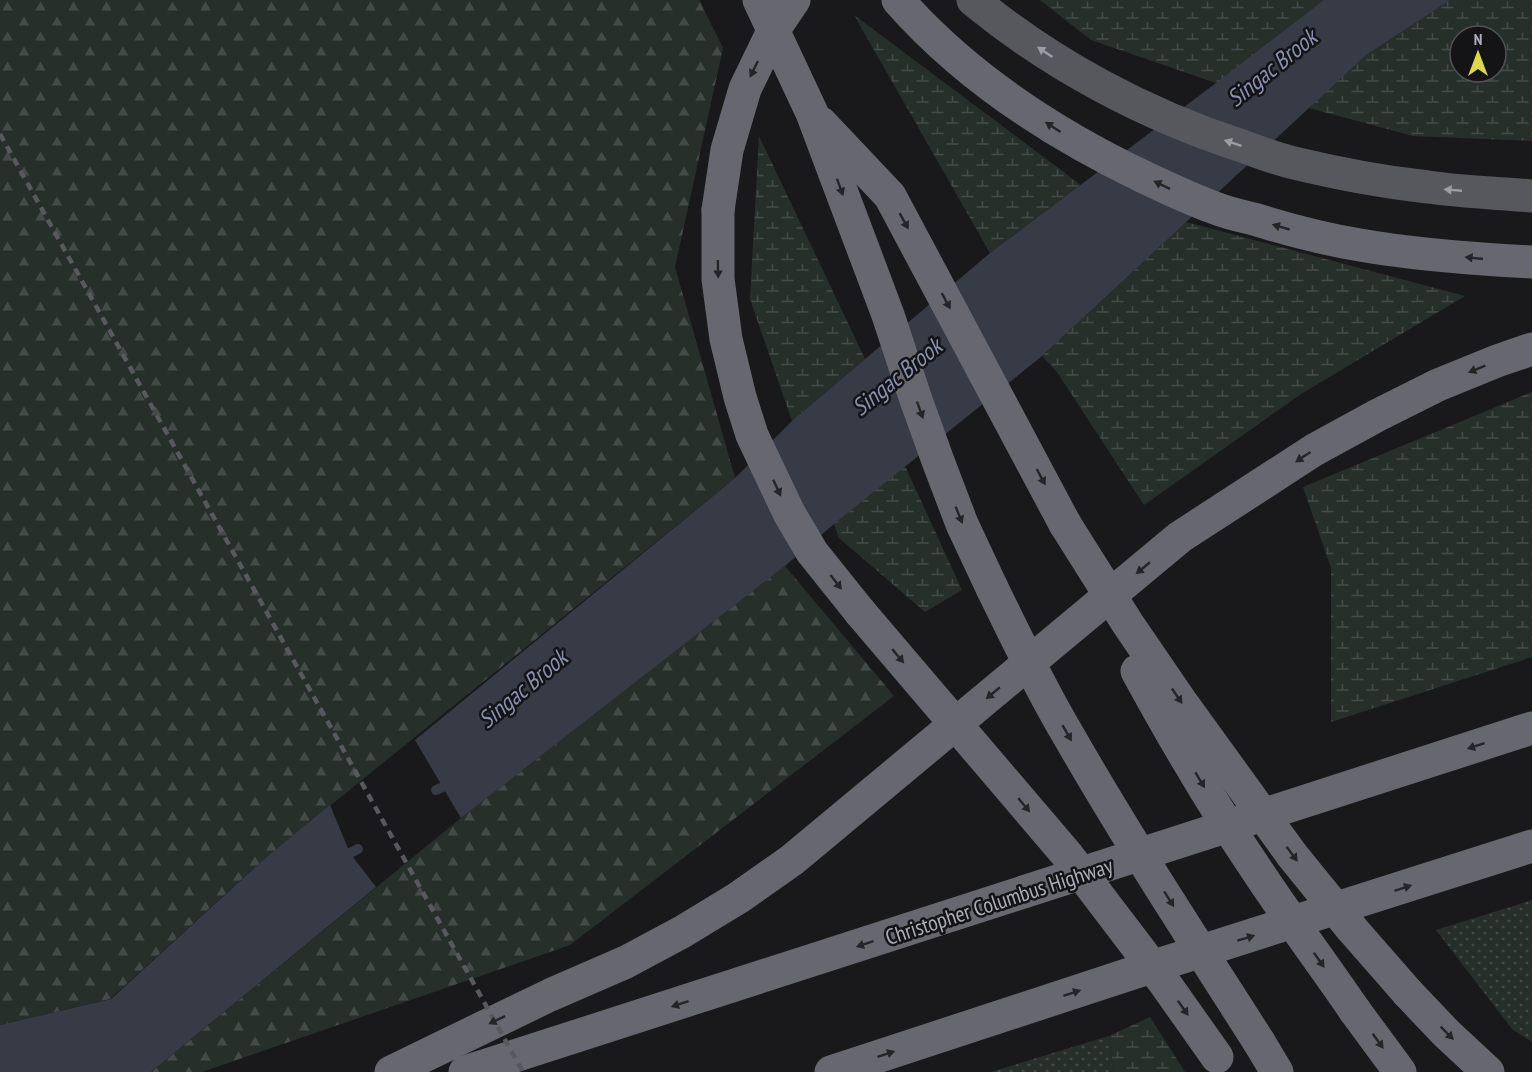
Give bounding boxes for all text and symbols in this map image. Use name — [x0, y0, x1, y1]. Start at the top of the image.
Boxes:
water label: Singac Brook — [1220, 20, 1325, 113]
north arrow — [1448, 24, 1508, 84]
text: N — [1474, 29, 1482, 49]
one-way arrow — [1037, 46, 1053, 58]
one-way arrow — [750, 60, 760, 78]
one-way arrow — [1045, 122, 1061, 133]
one-way arrow — [1224, 138, 1242, 148]
one-way arrow — [835, 178, 845, 196]
one-way arrow — [1154, 181, 1171, 190]
one-way arrow — [1443, 185, 1462, 195]
one-way arrow — [899, 212, 909, 229]
one-way arrow — [1272, 222, 1290, 231]
one-way arrow — [1464, 253, 1483, 263]
one-way arrow — [713, 259, 723, 278]
one-way arrow — [942, 292, 951, 309]
water label: Singac Brook — [845, 329, 950, 422]
one-way arrow — [1468, 365, 1486, 374]
one-way arrow — [915, 402, 925, 420]
one-way arrow — [1295, 451, 1311, 462]
one-way arrow — [1036, 469, 1046, 486]
one-way arrow — [773, 480, 782, 497]
one-way arrow — [954, 507, 964, 525]
one-way arrow — [1136, 561, 1151, 574]
one-way arrow — [830, 574, 843, 590]
water label: Singac Brook — [472, 641, 576, 735]
one-way arrow — [891, 648, 904, 664]
one-way arrow — [985, 686, 1001, 699]
one-way arrow — [1171, 688, 1182, 704]
one-way arrow — [1062, 725, 1072, 742]
one-way arrow — [1467, 742, 1485, 752]
one-way arrow — [1194, 772, 1205, 788]
one-way arrow — [1017, 797, 1030, 812]
one-way arrow — [1285, 846, 1298, 862]
street label: Christopher Columbus Highway — [882, 851, 1117, 951]
one-way arrow — [1394, 883, 1412, 892]
one-way arrow — [1163, 891, 1174, 907]
one-way arrow — [1237, 933, 1255, 942]
one-way arrow — [856, 940, 874, 949]
one-way arrow — [1313, 951, 1325, 967]
one-way arrow — [1063, 988, 1081, 998]
one-way arrow — [671, 999, 689, 1009]
one-way arrow — [1177, 1000, 1188, 1016]
one-way arrow — [489, 1016, 506, 1025]
one-way arrow — [1440, 1026, 1454, 1041]
one-way arrow — [1371, 1034, 1383, 1049]
one-way arrow — [878, 1049, 896, 1058]

